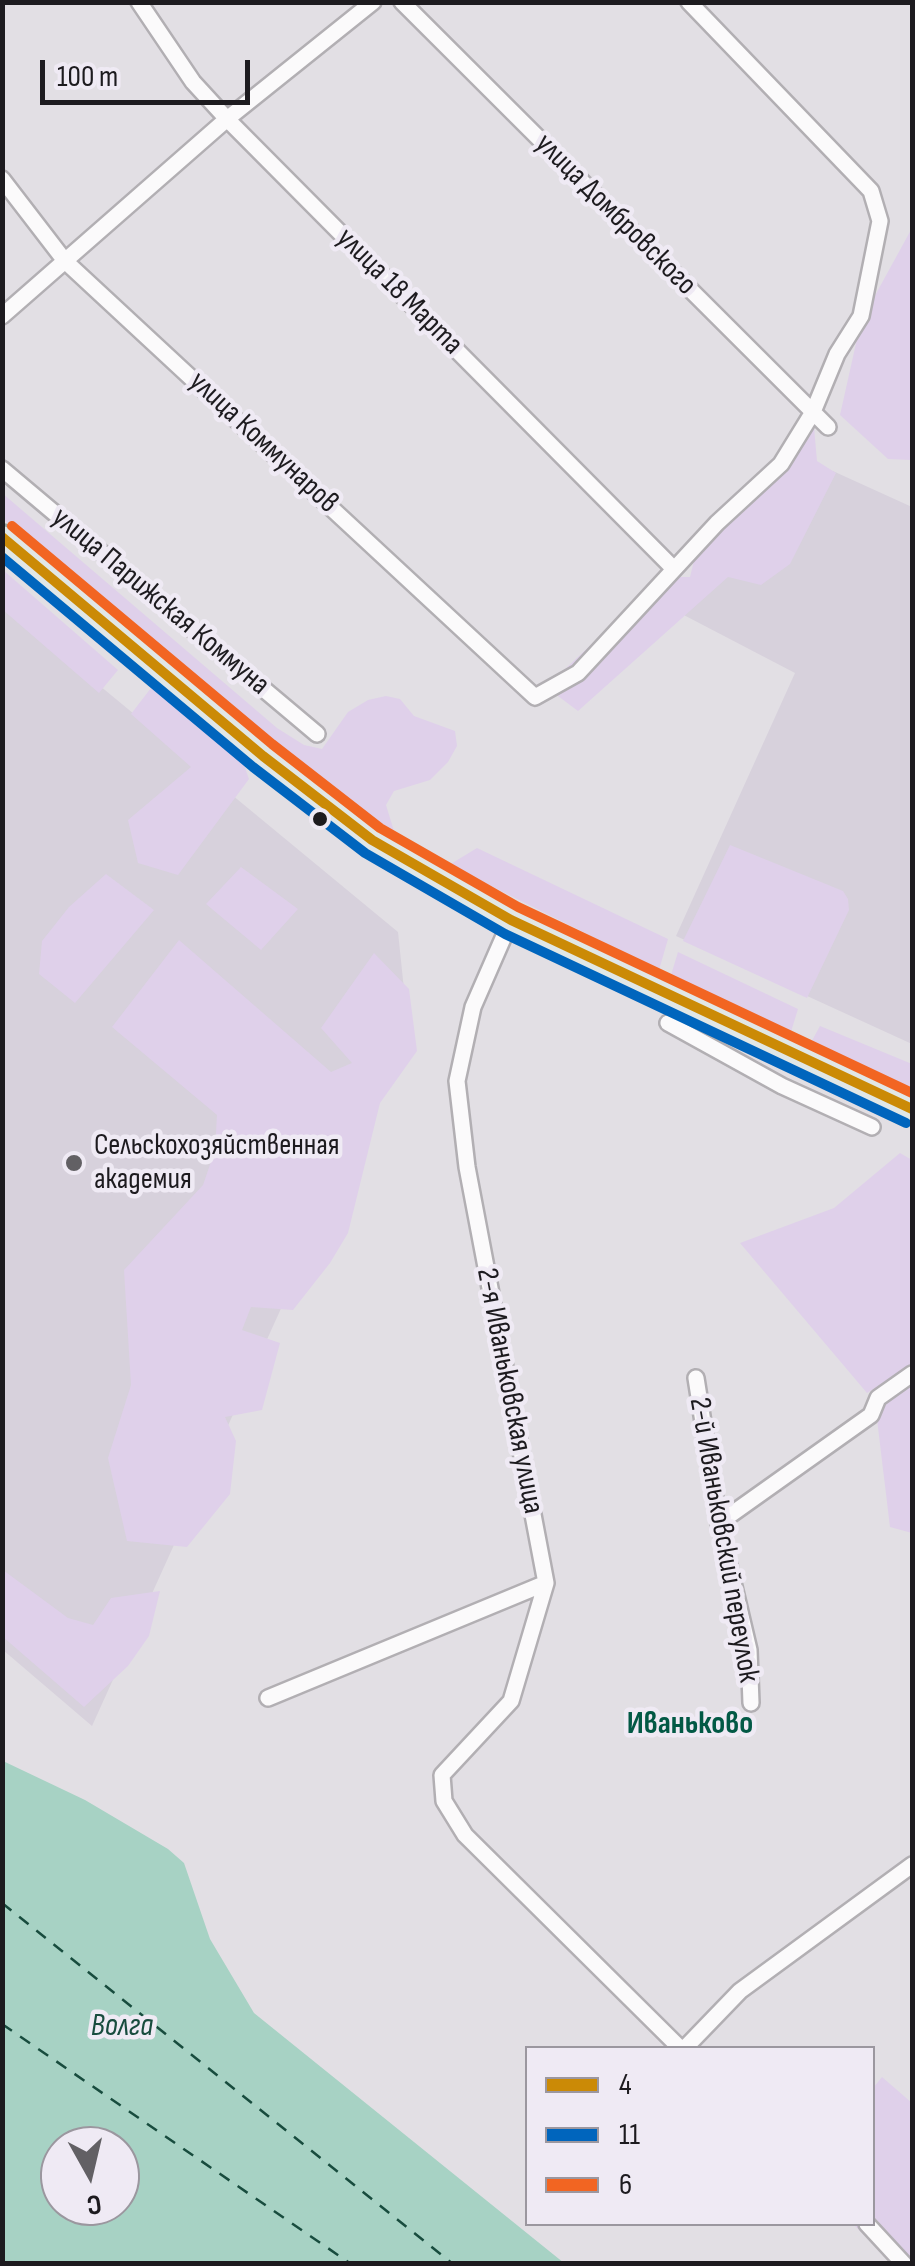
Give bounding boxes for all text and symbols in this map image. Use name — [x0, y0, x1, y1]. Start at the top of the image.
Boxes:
scale bar — [45, 40, 255, 102]
text: 100 m — [57, 59, 118, 95]
street label: улица Домбровского — [527, 127, 703, 303]
street label: улица 18 Марта — [328, 221, 470, 363]
street label: улица Коммунаров — [181, 365, 345, 521]
street label: улица Парижская Коммуна — [44, 500, 276, 704]
unlabelled marker — [310, 809, 330, 829]
place label: Сельскохозяйственная академия — [94, 1128, 340, 1198]
marker: Сельскохозяйственная академия — [63, 1152, 85, 1174]
street label: 2-я Иваньковская улица — [468, 1265, 550, 1517]
street label: 2-й Иваньковский переулок — [680, 1395, 766, 1685]
district label: Иваньково — [627, 1706, 753, 1744]
water label: Волга — [91, 2008, 153, 2046]
legend — [525, 2046, 875, 2226]
text: 4 — [619, 2067, 632, 2103]
text: 11 — [619, 2117, 640, 2153]
north arrow — [40, 2126, 140, 2226]
text: 6 — [619, 2167, 632, 2203]
text: С — [85, 2187, 103, 2222]

